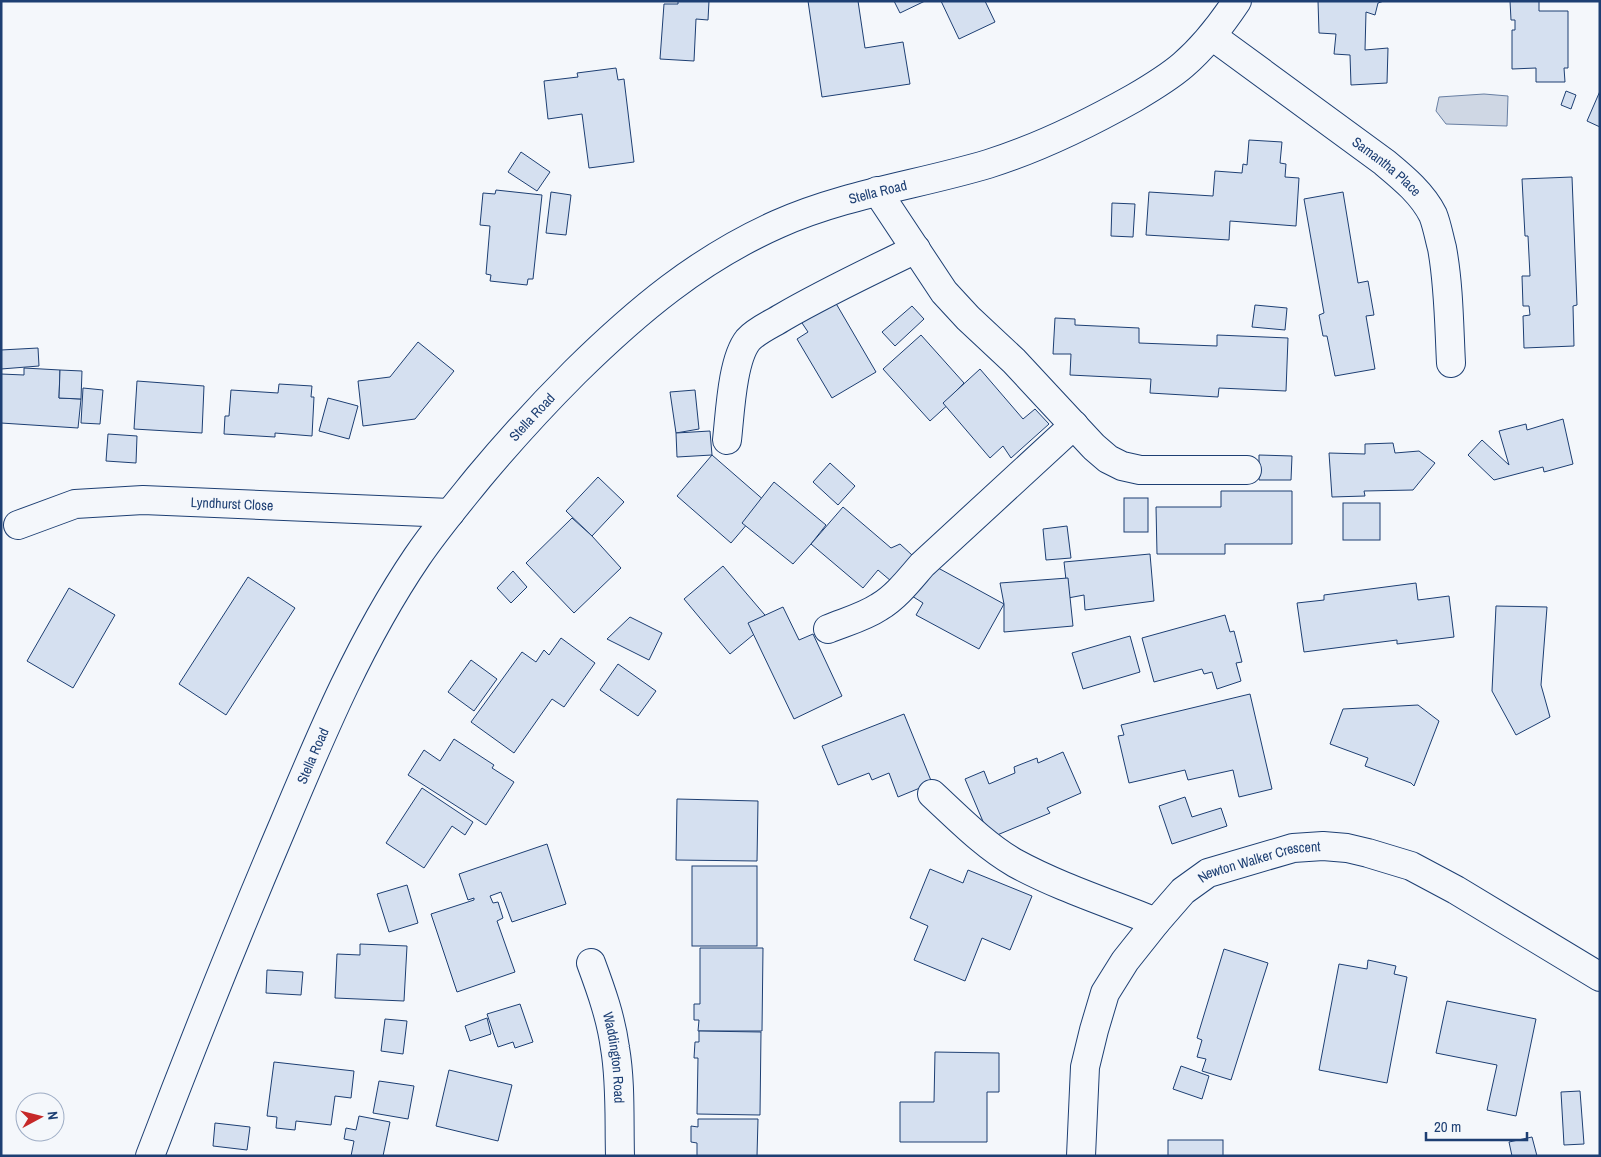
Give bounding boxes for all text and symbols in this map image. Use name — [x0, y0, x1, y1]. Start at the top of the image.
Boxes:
street label: Samantha Place — [1349, 133, 1425, 200]
street label: Stella Road — [847, 176, 909, 208]
street label: Stella Road — [505, 389, 559, 445]
street label: Lyndhurst Close — [190, 493, 274, 515]
street label: Stella Road — [293, 725, 333, 787]
street label: Newton Walker Crescent — [1194, 837, 1321, 886]
street label: Waddington Road — [599, 1010, 628, 1104]
north arrow — [15, 1092, 65, 1142]
text: N — [43, 1110, 62, 1121]
scale bar — [1426, 1110, 1527, 1142]
text: 20 m — [1434, 1116, 1461, 1137]

